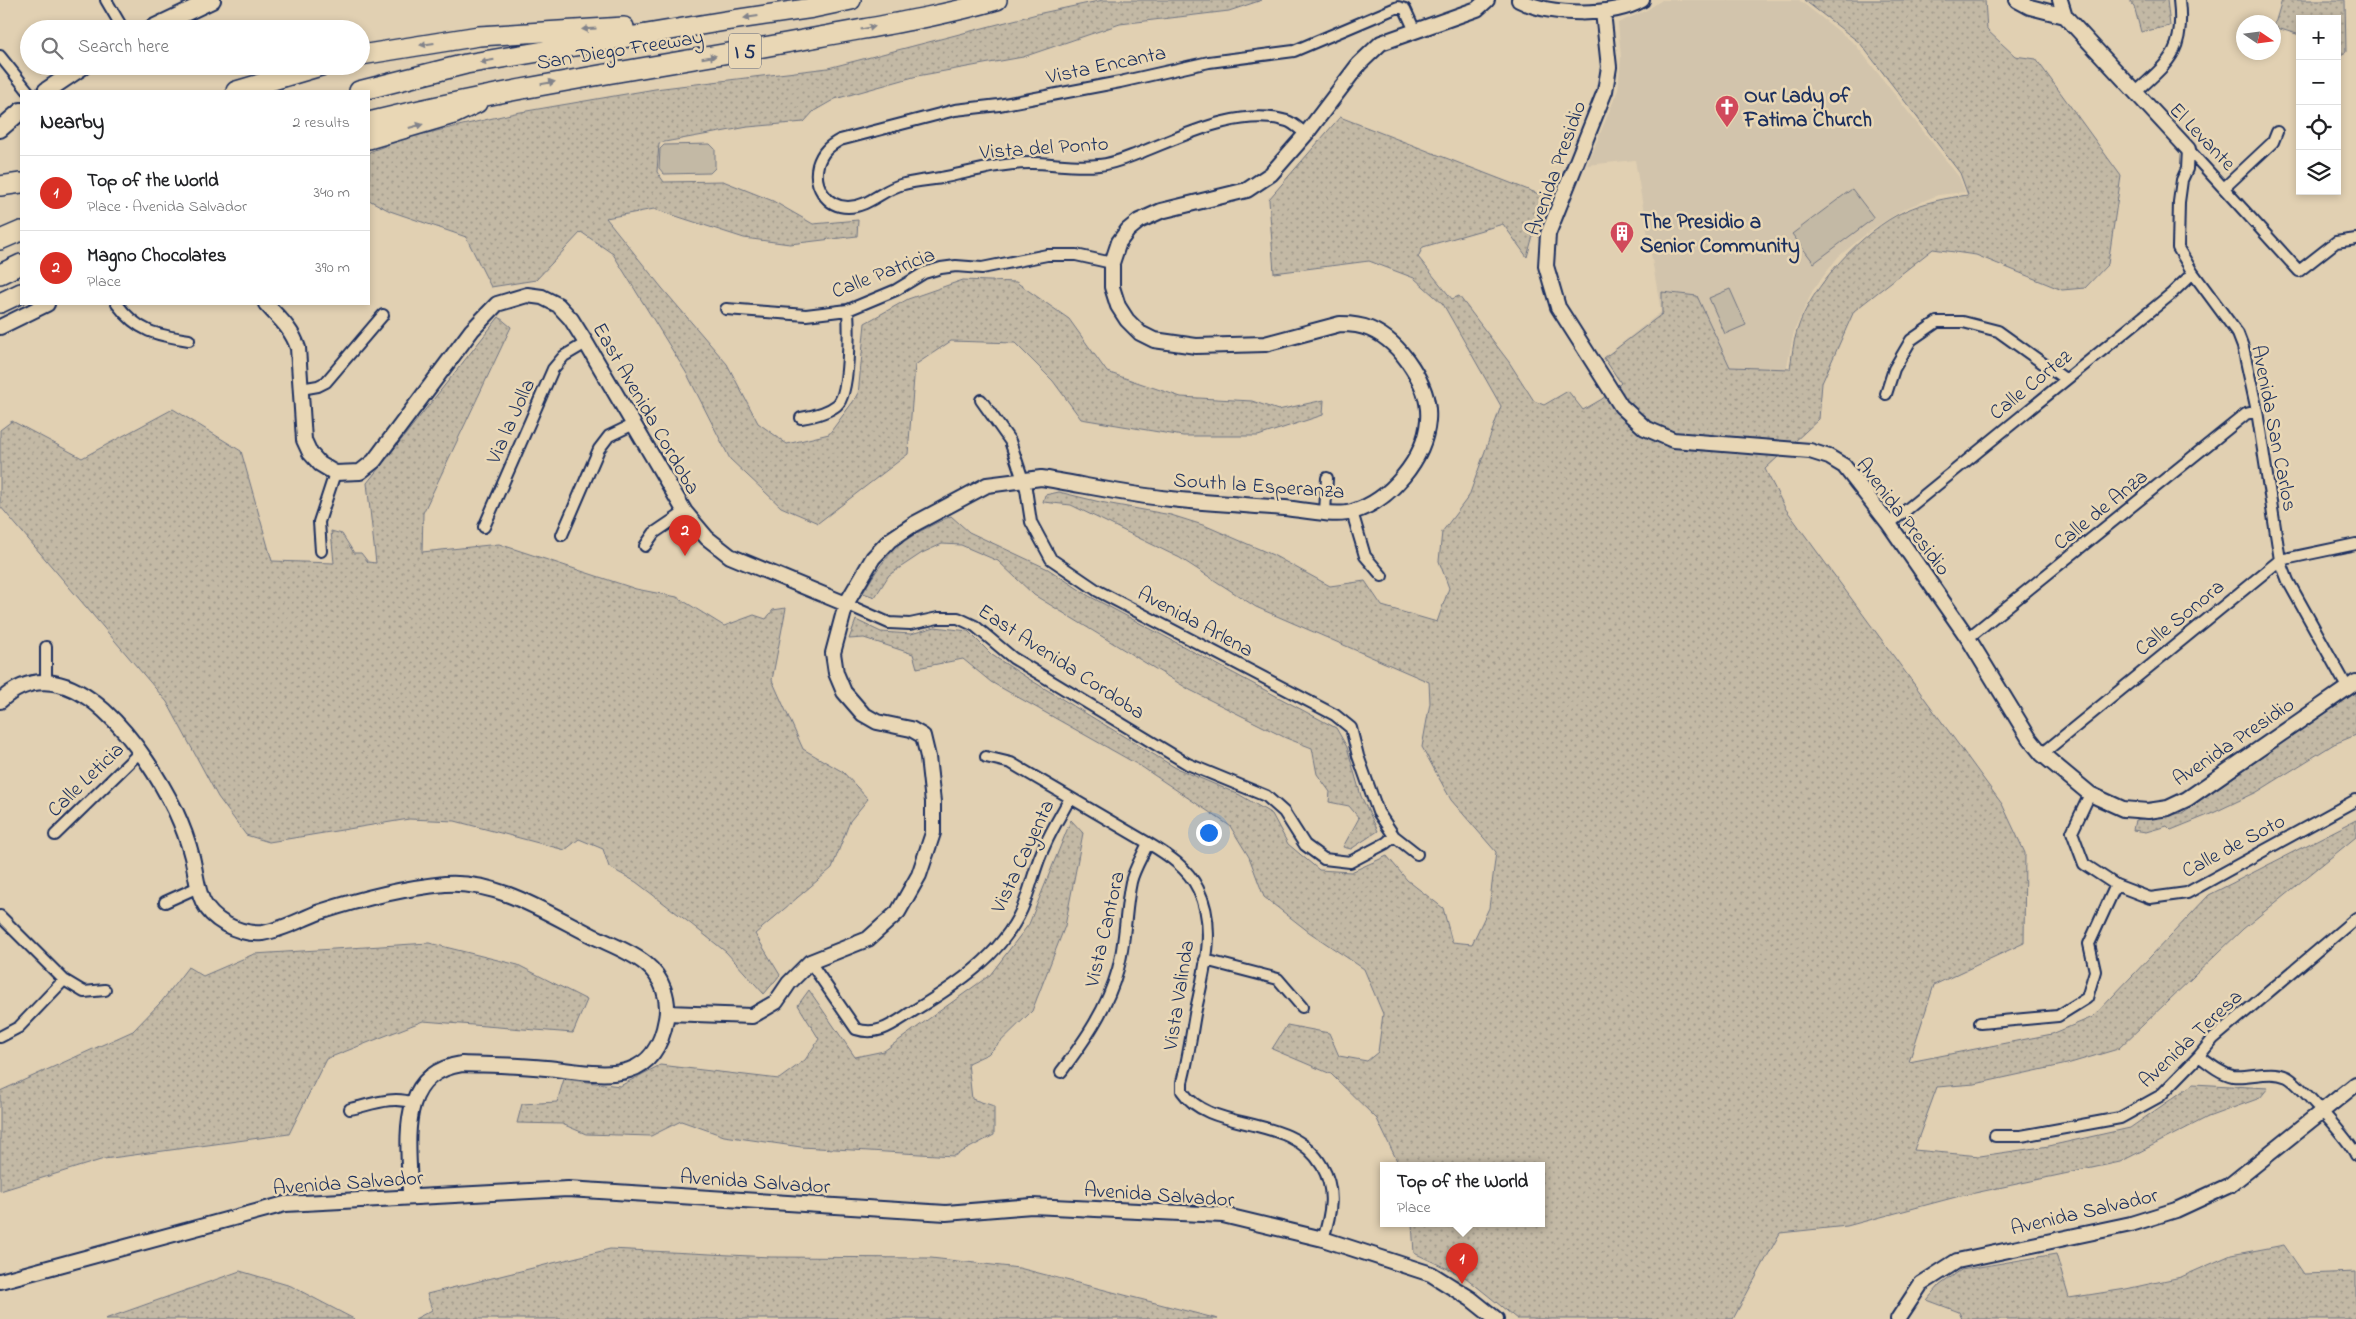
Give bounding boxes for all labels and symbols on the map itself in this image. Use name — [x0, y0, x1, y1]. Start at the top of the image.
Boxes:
one-way arrow — [743, 13, 759, 21]
north arrow — [2236, 15, 2281, 60]
street label: San Diego Freeway — [535, 23, 706, 81]
one-way arrow — [861, 23, 877, 31]
one-way arrow — [581, 26, 597, 34]
road number: I 5 — [729, 34, 761, 68]
street label: Vista Encanta — [1043, 39, 1169, 93]
one-way arrow — [419, 40, 435, 48]
one-way arrow — [701, 53, 717, 61]
one-way arrow — [479, 57, 495, 65]
one-way arrow — [541, 79, 557, 87]
place label: Our Lady of Fatima Church — [1743, 82, 1872, 136]
church icon: Our Lady of Fatima Church — [1714, 94, 1740, 128]
street label: El Levante — [2161, 96, 2242, 179]
street label: Avenida Presidio — [1519, 97, 1595, 240]
one-way arrow — [408, 121, 423, 129]
street label: Vista del Ponto — [978, 130, 1110, 169]
place label: The Presidio a Senior Community — [1640, 208, 1800, 264]
building icon: The Presidio a Senior Community — [1609, 220, 1635, 254]
street label: Calle Patricia — [828, 240, 940, 307]
street label: East Avenida Cordoba — [584, 317, 707, 501]
street label: Calle Cortez — [1983, 343, 2079, 428]
street label: Avenida San Carlos — [2242, 343, 2304, 514]
street label: Via la Jolla — [479, 374, 544, 470]
street label: Avenida Presidio — [1848, 452, 1957, 583]
street label: Calle de Anza — [2047, 463, 2155, 558]
street label: South la Esperanza — [1172, 466, 1345, 508]
pin: 2 — [669, 515, 701, 556]
street label: Calle Sonora — [2129, 573, 2232, 664]
street label: Avenida Arlena — [1132, 580, 1258, 666]
street label: East Avenida Cordoba — [971, 597, 1150, 728]
street label: Avenida Presidio — [2167, 691, 2301, 795]
street label: Calle Leticia — [41, 736, 132, 825]
street label: Vista Cayenta — [984, 795, 1065, 920]
street label: Calle de Soto — [2177, 807, 2291, 887]
your location — [1196, 820, 1222, 846]
street label: Vista Cantora — [1078, 869, 1134, 991]
street label: Vista Valinda — [1156, 938, 1203, 1053]
street label: Avenida Teresa — [2132, 983, 2250, 1096]
street label: Avenida Salvador — [679, 1163, 832, 1203]
street label: Avenida Salvador — [272, 1164, 425, 1204]
street label: Avenida Salvador — [1083, 1176, 1236, 1216]
street label: Avenida Salvador — [2008, 1181, 2162, 1245]
pin: 1 — [1446, 1243, 1478, 1284]

